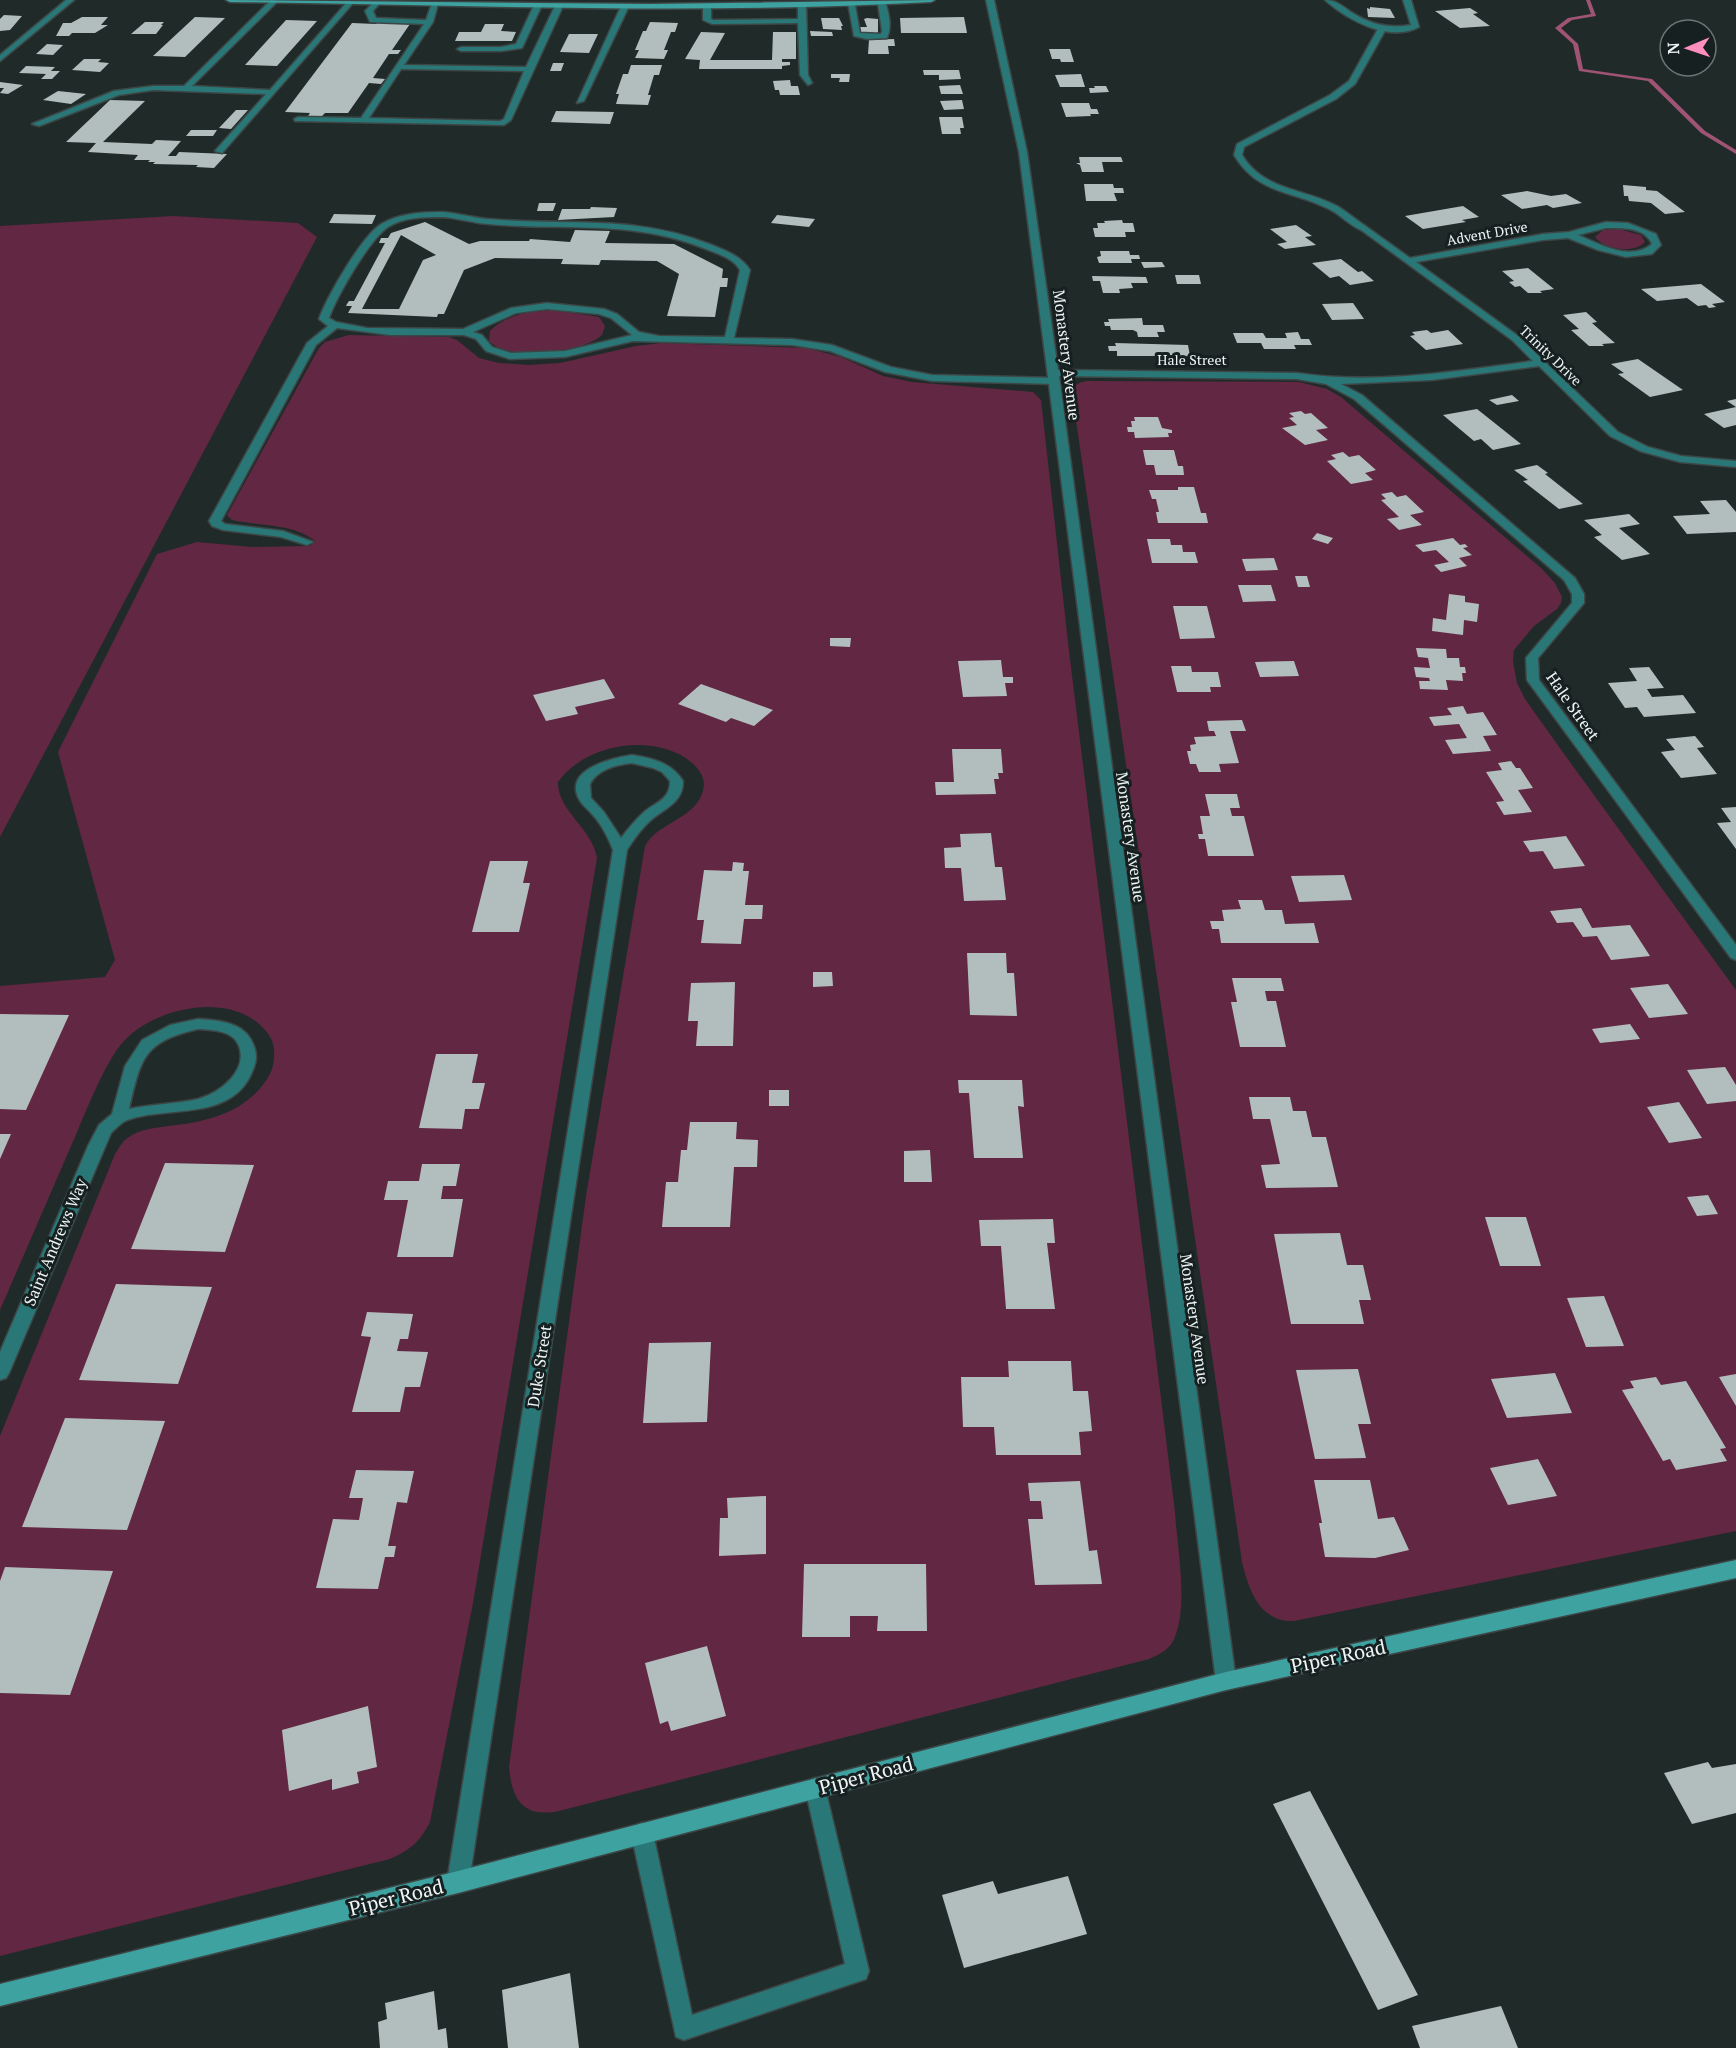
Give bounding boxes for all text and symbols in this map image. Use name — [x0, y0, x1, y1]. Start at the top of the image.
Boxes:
north arrow — [1658, 18, 1718, 78]
text: N — [1662, 42, 1684, 55]
street label: Advent Drive — [1445, 217, 1529, 249]
street label: Monastery Avenue — [1048, 288, 1086, 422]
street label: Trinity Drive — [1516, 321, 1586, 389]
street label: Hale Street — [1157, 350, 1227, 369]
street label: Hale Street — [1541, 667, 1605, 745]
street label: Monastery Avenue — [1111, 770, 1151, 904]
street label: Saint Andrews Way — [18, 1174, 92, 1309]
street label: Monastery Avenue — [1175, 1252, 1215, 1386]
street label: Duke Street — [522, 1323, 556, 1409]
street label: Piper Road — [1288, 1633, 1388, 1679]
street label: Piper Road — [816, 1749, 916, 1801]
street label: Piper Road — [346, 1872, 446, 1922]

